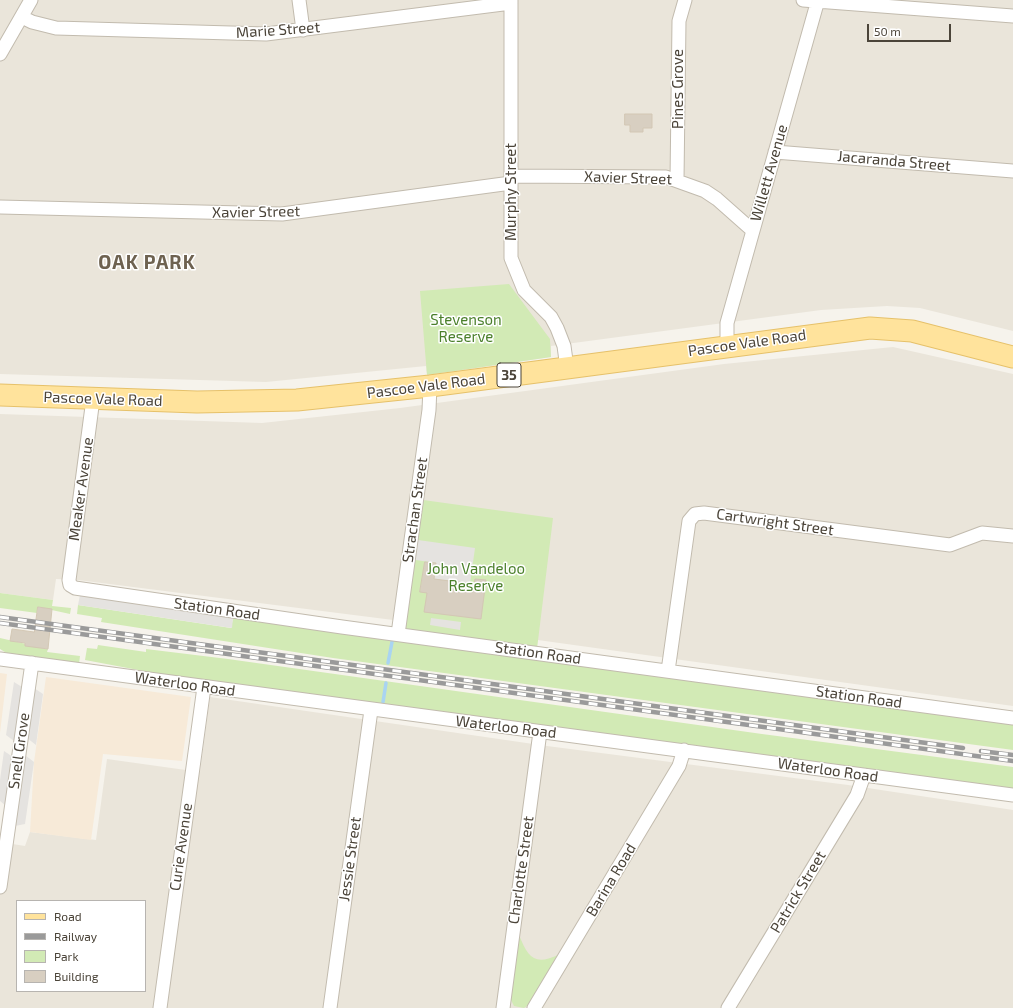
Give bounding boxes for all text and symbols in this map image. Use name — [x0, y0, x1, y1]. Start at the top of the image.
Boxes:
scale bar — [869, 16, 953, 42]
street label: Marie Street — [235, 18, 321, 42]
text: 50 m — [874, 24, 901, 38]
street label: Pines Grove — [669, 49, 687, 129]
street label: Willett Avenue — [747, 122, 791, 224]
street label: Murphy Street — [502, 143, 520, 241]
street label: Jacaranda Street — [837, 147, 951, 175]
street label: Xavier Street — [584, 167, 672, 189]
street label: Xavier Street — [212, 202, 300, 222]
district label: OAK PARK — [98, 252, 196, 274]
park label: Stevenson Reserve — [430, 311, 502, 346]
street label: Pascoe Vale Road — [687, 326, 807, 360]
road number: 35 — [497, 363, 521, 387]
street label: Pascoe Vale Road — [366, 370, 486, 402]
street label: Pascoe Vale Road — [43, 388, 163, 410]
street label: Meaker Avenue — [65, 436, 97, 542]
street label: Strachan Street — [399, 456, 431, 564]
street label: Cartwright Street — [715, 505, 835, 539]
park label: John Vandeloo Reserve — [427, 560, 525, 595]
street label: Station Road — [173, 594, 261, 624]
street label: Station Road — [494, 638, 582, 668]
street label: Waterloo Road — [134, 668, 236, 700]
street label: Station Road — [815, 682, 903, 712]
street label: Snell Grove — [5, 712, 33, 790]
street label: Waterloo Road — [455, 712, 557, 742]
street label: Waterloo Road — [777, 754, 879, 786]
street label: Curie Avenue — [166, 802, 196, 892]
street label: Charlotte Street — [505, 815, 537, 925]
street label: Jessie Street — [335, 816, 365, 902]
street label: Barina Road — [582, 840, 640, 920]
street label: Patrick Street — [766, 848, 830, 936]
legend — [16, 900, 146, 992]
text: Road — [54, 909, 82, 923]
text: Railway — [54, 929, 97, 943]
text: Park — [54, 949, 79, 963]
text: Building — [54, 969, 98, 983]

